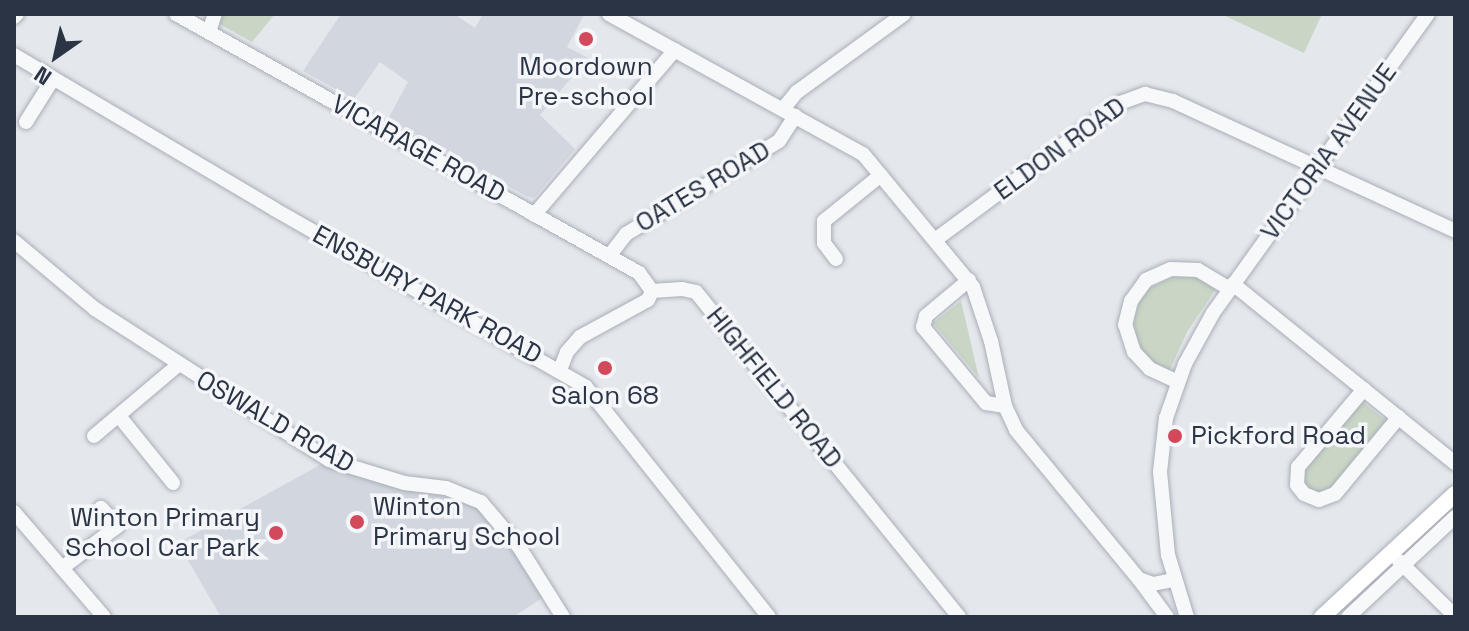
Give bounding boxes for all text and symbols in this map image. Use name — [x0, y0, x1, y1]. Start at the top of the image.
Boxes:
north arrow — [16, 16, 96, 96]
marker: Moordown Pre-school — [577, 30, 595, 48]
place label: Moordown Pre-school — [518, 51, 654, 112]
street label: VICTORIA AVENUE — [1254, 57, 1404, 247]
text: N — [29, 60, 57, 92]
street label: VICARAGE ROAD — [326, 88, 510, 210]
street label: ELDON ROAD — [988, 91, 1132, 207]
street label: OATES ROAD — [630, 135, 776, 239]
street label: ENSBURY PARK ROAD — [307, 219, 547, 371]
street label: HIGHFIELD ROAD — [700, 301, 848, 475]
marker: Salon 68 — [596, 359, 614, 377]
street label: OSWALD ROAD — [191, 364, 359, 480]
place label: Salon 68 — [551, 380, 659, 412]
place label: Pickford Road — [1191, 420, 1366, 452]
marker: Pickford Road — [1166, 427, 1184, 445]
place label: Winton Primary School — [373, 491, 560, 552]
place label: Winton Primary School Car Park — [65, 502, 260, 564]
marker: Winton Primary School — [348, 513, 366, 531]
marker: Winton Primary School Car Park — [267, 524, 285, 542]

